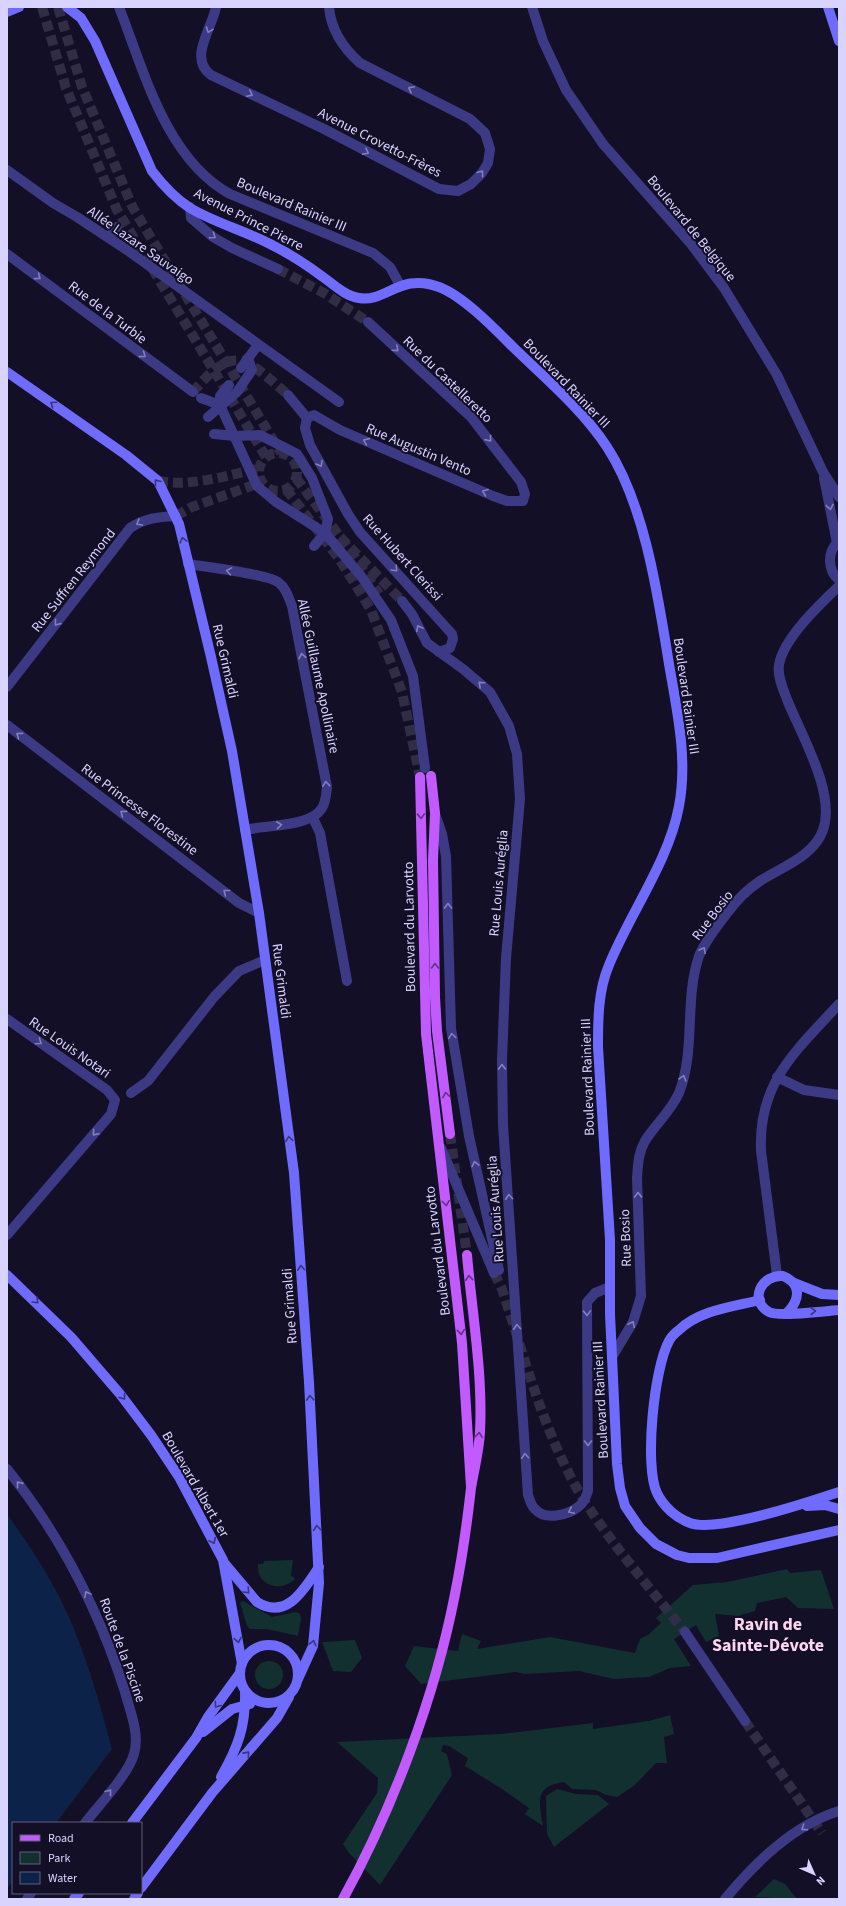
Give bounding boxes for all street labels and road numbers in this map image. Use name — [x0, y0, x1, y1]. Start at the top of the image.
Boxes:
street label: Avenue Crovetto-Frères — [314, 103, 445, 183]
street label: Boulevard de Belgique — [642, 171, 740, 286]
street label: Boulevard Rainier III — [233, 173, 350, 237]
street label: Avenue Prince Pierre — [190, 184, 307, 256]
street label: Allée Lazare Sauvaigo — [83, 202, 198, 290]
street label: Rue de la Turbie — [64, 277, 151, 349]
street label: Rue du Castelleretto — [398, 332, 497, 428]
street label: Boulevard Rainier III — [518, 334, 614, 433]
street label: Rue Augustin Vento — [363, 419, 475, 481]
street label: Rue Hubert Clerissi — [358, 510, 447, 606]
street label: Rue Suffren Reymond — [27, 525, 121, 637]
street label: Allée Guillaume Apollinaire — [292, 597, 344, 755]
street label: Rue Grimaldi — [207, 622, 243, 700]
street label: Boulevard Rainier III — [668, 636, 704, 756]
street label: Rue Princesse Florestine — [77, 759, 202, 860]
street label: Rue Louis Auréglia — [484, 829, 514, 937]
street label: Boulevard du Larvotto — [399, 862, 421, 992]
street label: Rue Bosio — [687, 886, 738, 945]
street label: Rue Grimaldi — [266, 942, 296, 1020]
street label: Rue Louis Notari — [25, 1012, 114, 1083]
street label: Boulevard Rainier III — [576, 1018, 600, 1136]
street label: Rue Louis Auréglia — [482, 1155, 510, 1263]
street label: Boulevard du Larvotto — [420, 1185, 456, 1317]
street label: Rue Bosio — [615, 1209, 637, 1267]
street label: Rue Grimaldi — [277, 1267, 303, 1344]
street label: Boulevard Rainier III — [588, 1341, 614, 1459]
street label: Boulevard Albert 1er — [157, 1428, 234, 1541]
street label: Route de la Piscine — [94, 1595, 150, 1705]

